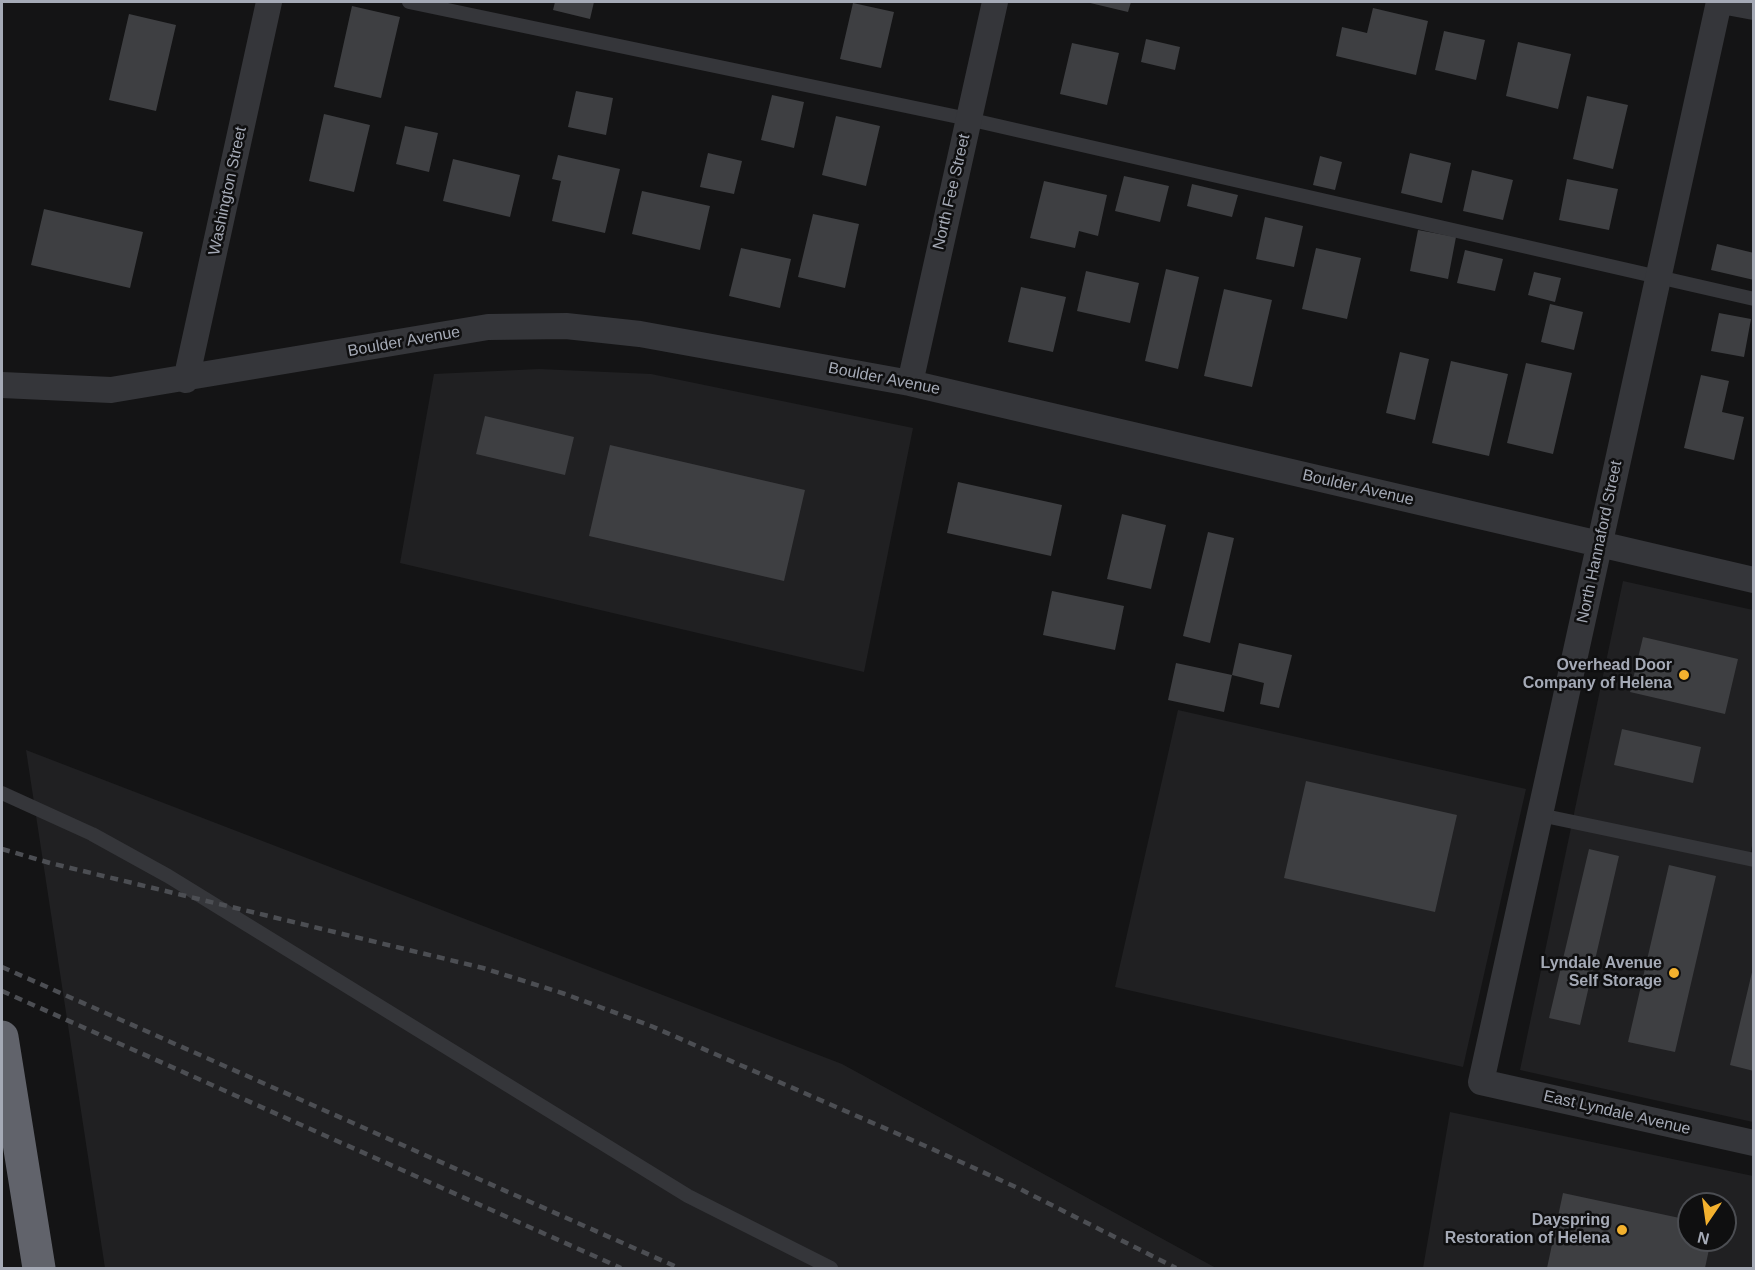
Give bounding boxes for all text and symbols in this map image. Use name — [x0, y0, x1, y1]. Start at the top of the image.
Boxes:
street label: Washington Street — [205, 125, 251, 257]
street label: North Fee Street — [929, 132, 975, 252]
street label: Boulder Avenue — [346, 323, 462, 361]
street label: Boulder Avenue — [826, 359, 942, 399]
street label: North Hannaford Street — [1573, 459, 1627, 625]
street label: Boulder Avenue — [1301, 466, 1415, 510]
place label: Overhead Door Company of Helena — [1523, 656, 1672, 694]
marker: Overhead Door Company of Helena — [1677, 668, 1691, 682]
place label: Lyndale Avenue Self Storage — [1540, 954, 1662, 992]
marker: Lyndale Avenue Self Storage — [1667, 966, 1681, 980]
street label: East Lyndale Avenue — [1542, 1087, 1692, 1139]
north arrow — [1677, 1192, 1737, 1252]
place label: Dayspring Restoration of Helena — [1445, 1211, 1610, 1249]
marker: Dayspring Restoration of Helena — [1615, 1223, 1629, 1237]
text: N — [1696, 1228, 1711, 1248]

